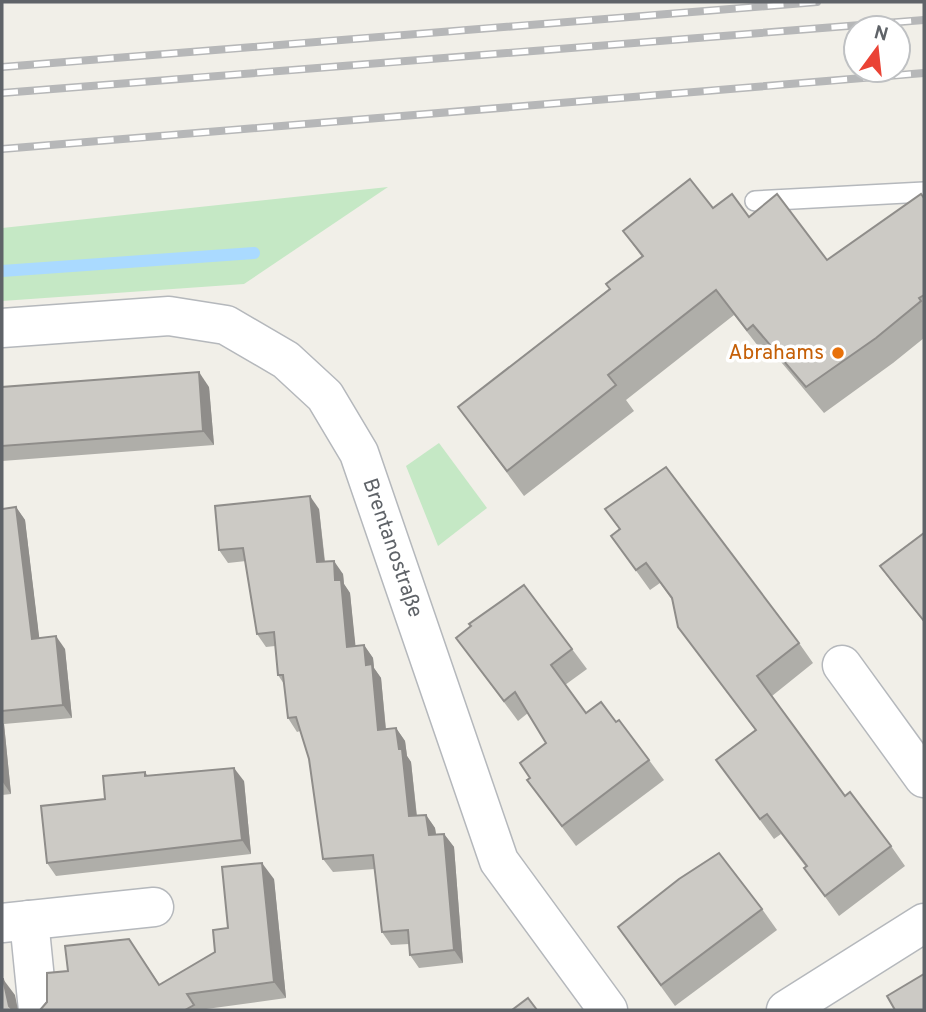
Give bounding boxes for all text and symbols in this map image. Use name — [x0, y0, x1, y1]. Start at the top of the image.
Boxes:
north arrow — [842, 14, 912, 84]
text: N — [871, 21, 891, 48]
place label: Abrahams — [728, 340, 824, 367]
marker: Abrahams — [830, 345, 846, 361]
street label: Brentanostraße — [356, 475, 428, 621]

